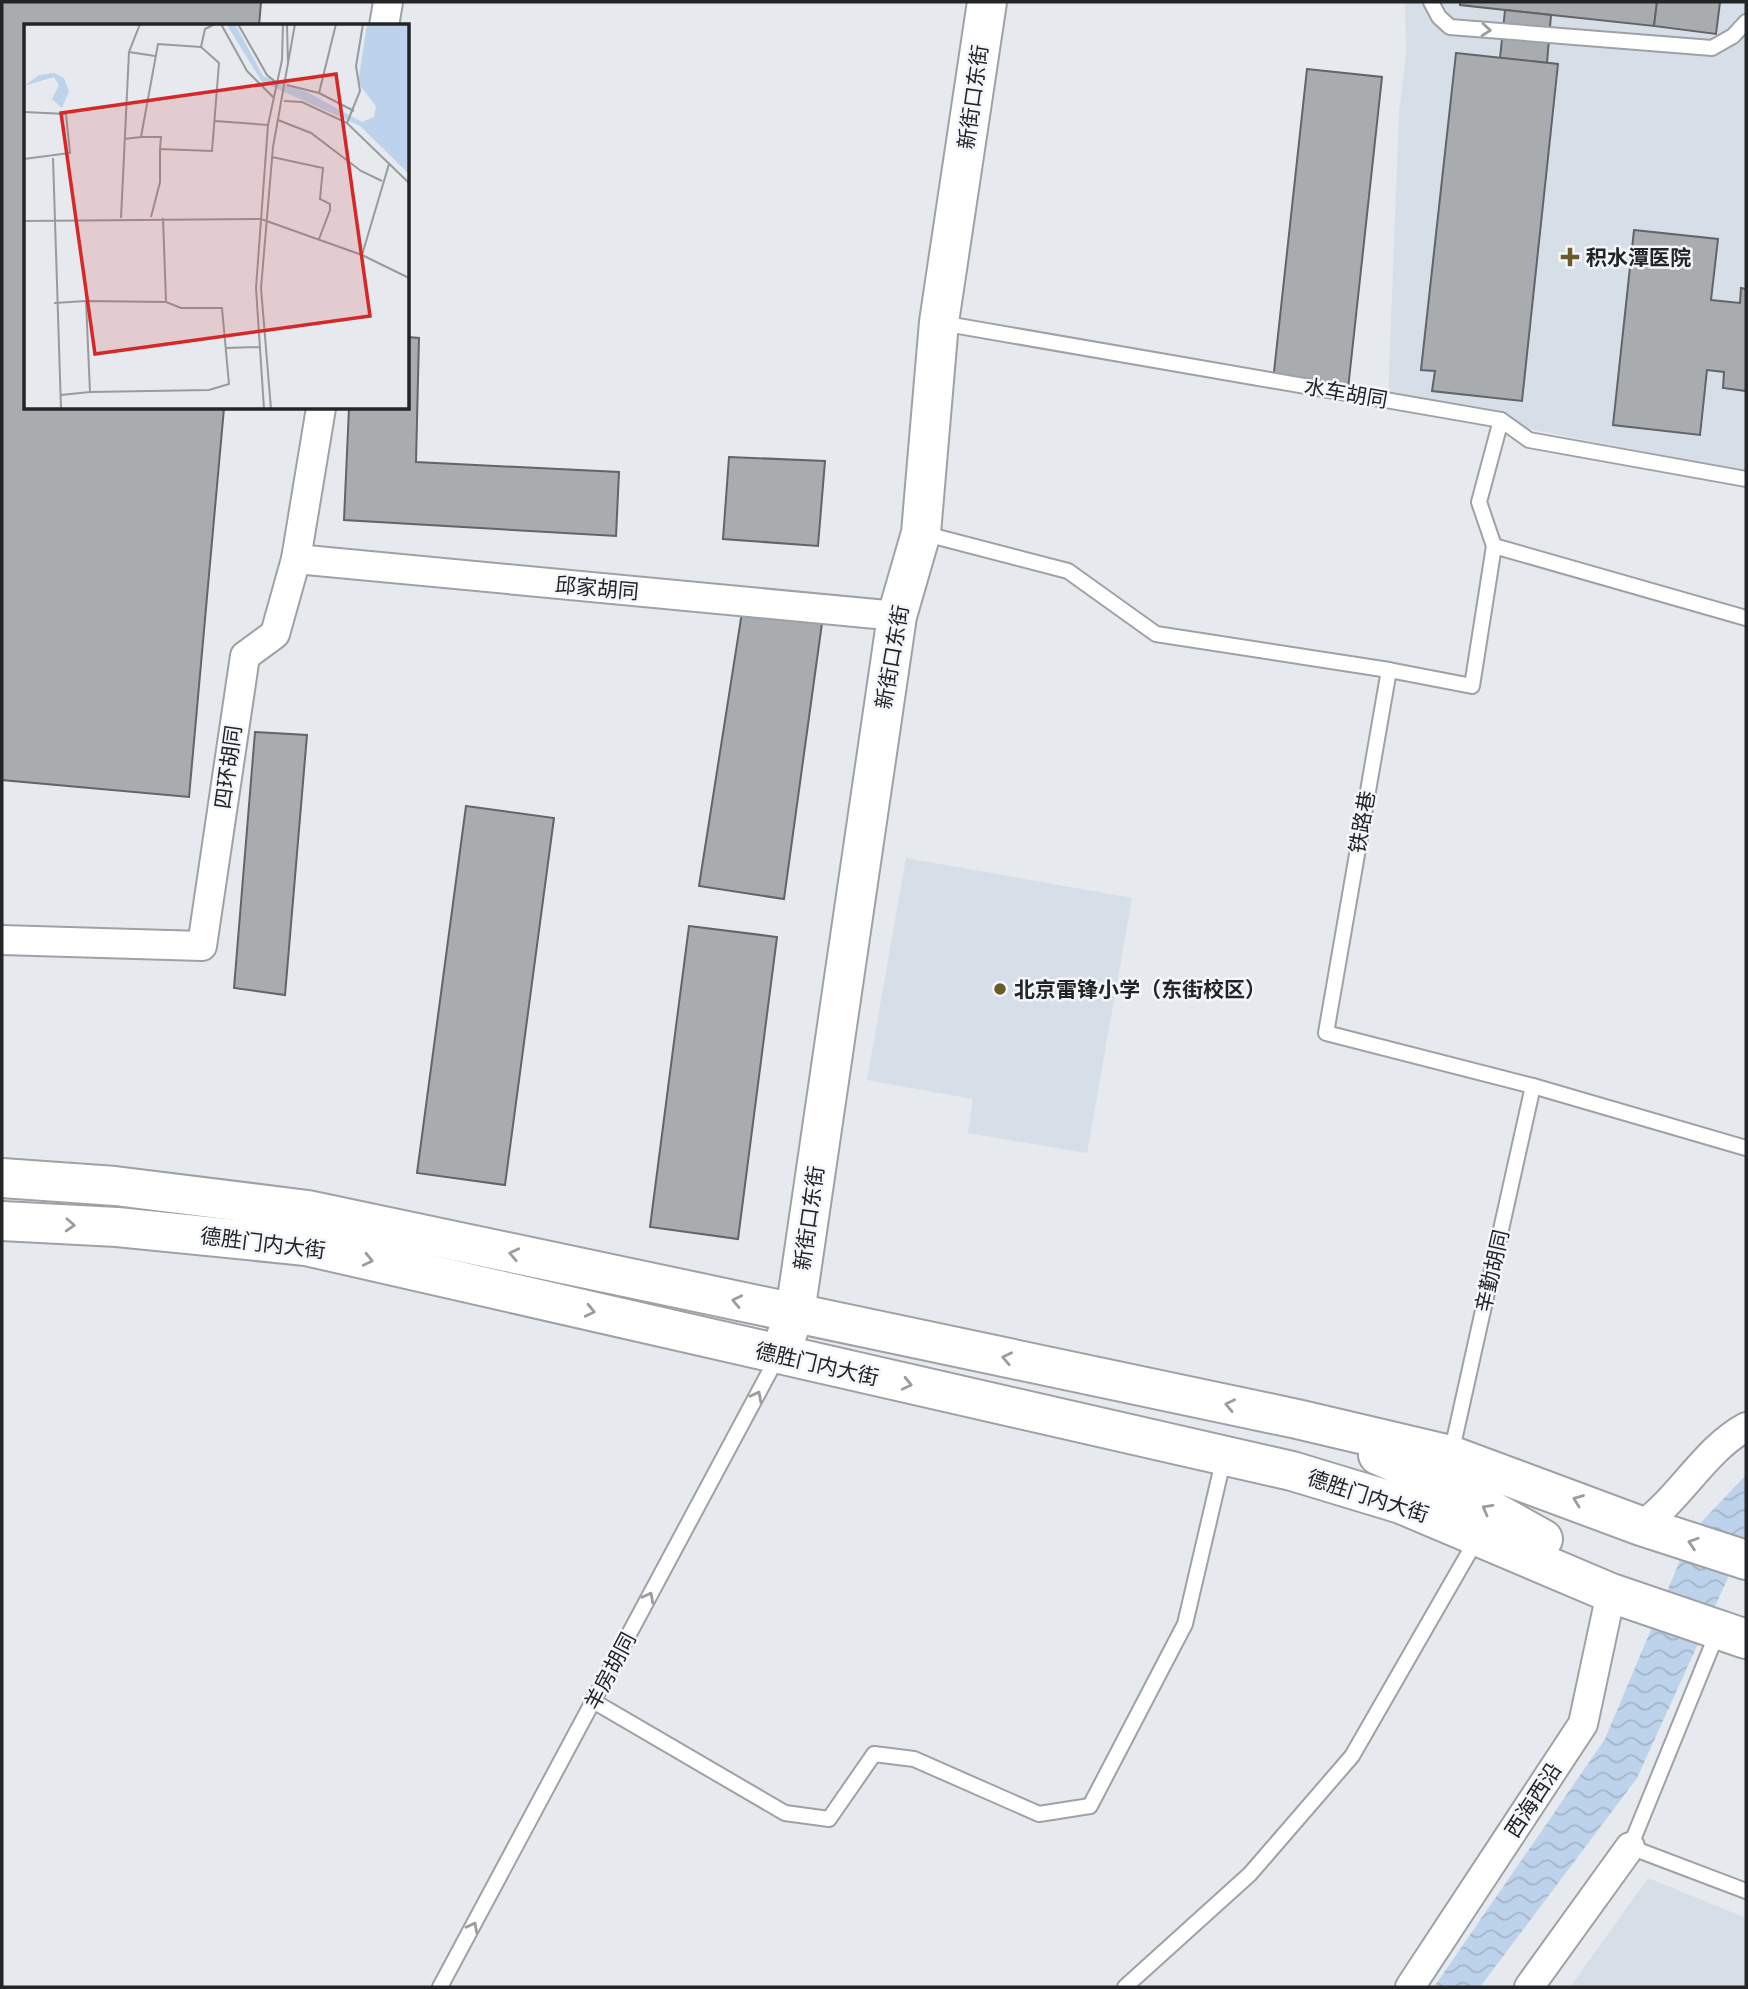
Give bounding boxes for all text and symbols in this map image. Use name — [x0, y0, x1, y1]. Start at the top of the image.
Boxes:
one-way arrow — [1481, 22, 1492, 37]
inset map — [24, 24, 410, 410]
street label: 新街口东街 — [953, 43, 993, 151]
place label: 积水潭医院 — [1586, 245, 1691, 270]
marker: 积水潭医院 — [1560, 247, 1580, 267]
street label: 水车胡同 — [1302, 373, 1390, 413]
street label: 邱家胡同 — [554, 572, 640, 604]
street label: 新街口东街 — [871, 603, 913, 711]
street label: 四环胡同 — [210, 724, 246, 810]
street label: 铁路巷 — [1344, 789, 1380, 855]
place label: 北京雷锋小学（东街校区） — [1014, 977, 1266, 1002]
marker: 北京雷锋小学（东街校区） — [992, 981, 1008, 997]
street label: 新街口东街 — [789, 1164, 829, 1272]
one-way arrow — [65, 1217, 76, 1232]
street label: 德胜门内大街 — [199, 1223, 327, 1263]
street label: 辛勤胡同 — [1470, 1227, 1514, 1315]
one-way arrow — [508, 1248, 520, 1262]
one-way arrow — [362, 1252, 374, 1266]
one-way arrow — [731, 1295, 743, 1310]
one-way arrow — [584, 1303, 596, 1318]
street label: 德胜门内大街 — [753, 1338, 881, 1390]
one-way arrow — [1001, 1352, 1013, 1367]
one-way arrow — [901, 1376, 913, 1391]
one-way arrow — [748, 1391, 762, 1403]
one-way arrow — [1224, 1399, 1236, 1414]
street label: 德胜门内大街 — [1304, 1465, 1432, 1527]
one-way arrow — [1572, 1494, 1584, 1508]
one-way arrow — [1482, 1504, 1495, 1517]
one-way arrow — [1687, 1536, 1699, 1551]
one-way arrow — [641, 1592, 654, 1604]
street label: 羊房胡同 — [579, 1628, 641, 1714]
street label: 西海西沿 — [1500, 1758, 1566, 1842]
one-way arrow — [464, 1922, 478, 1934]

